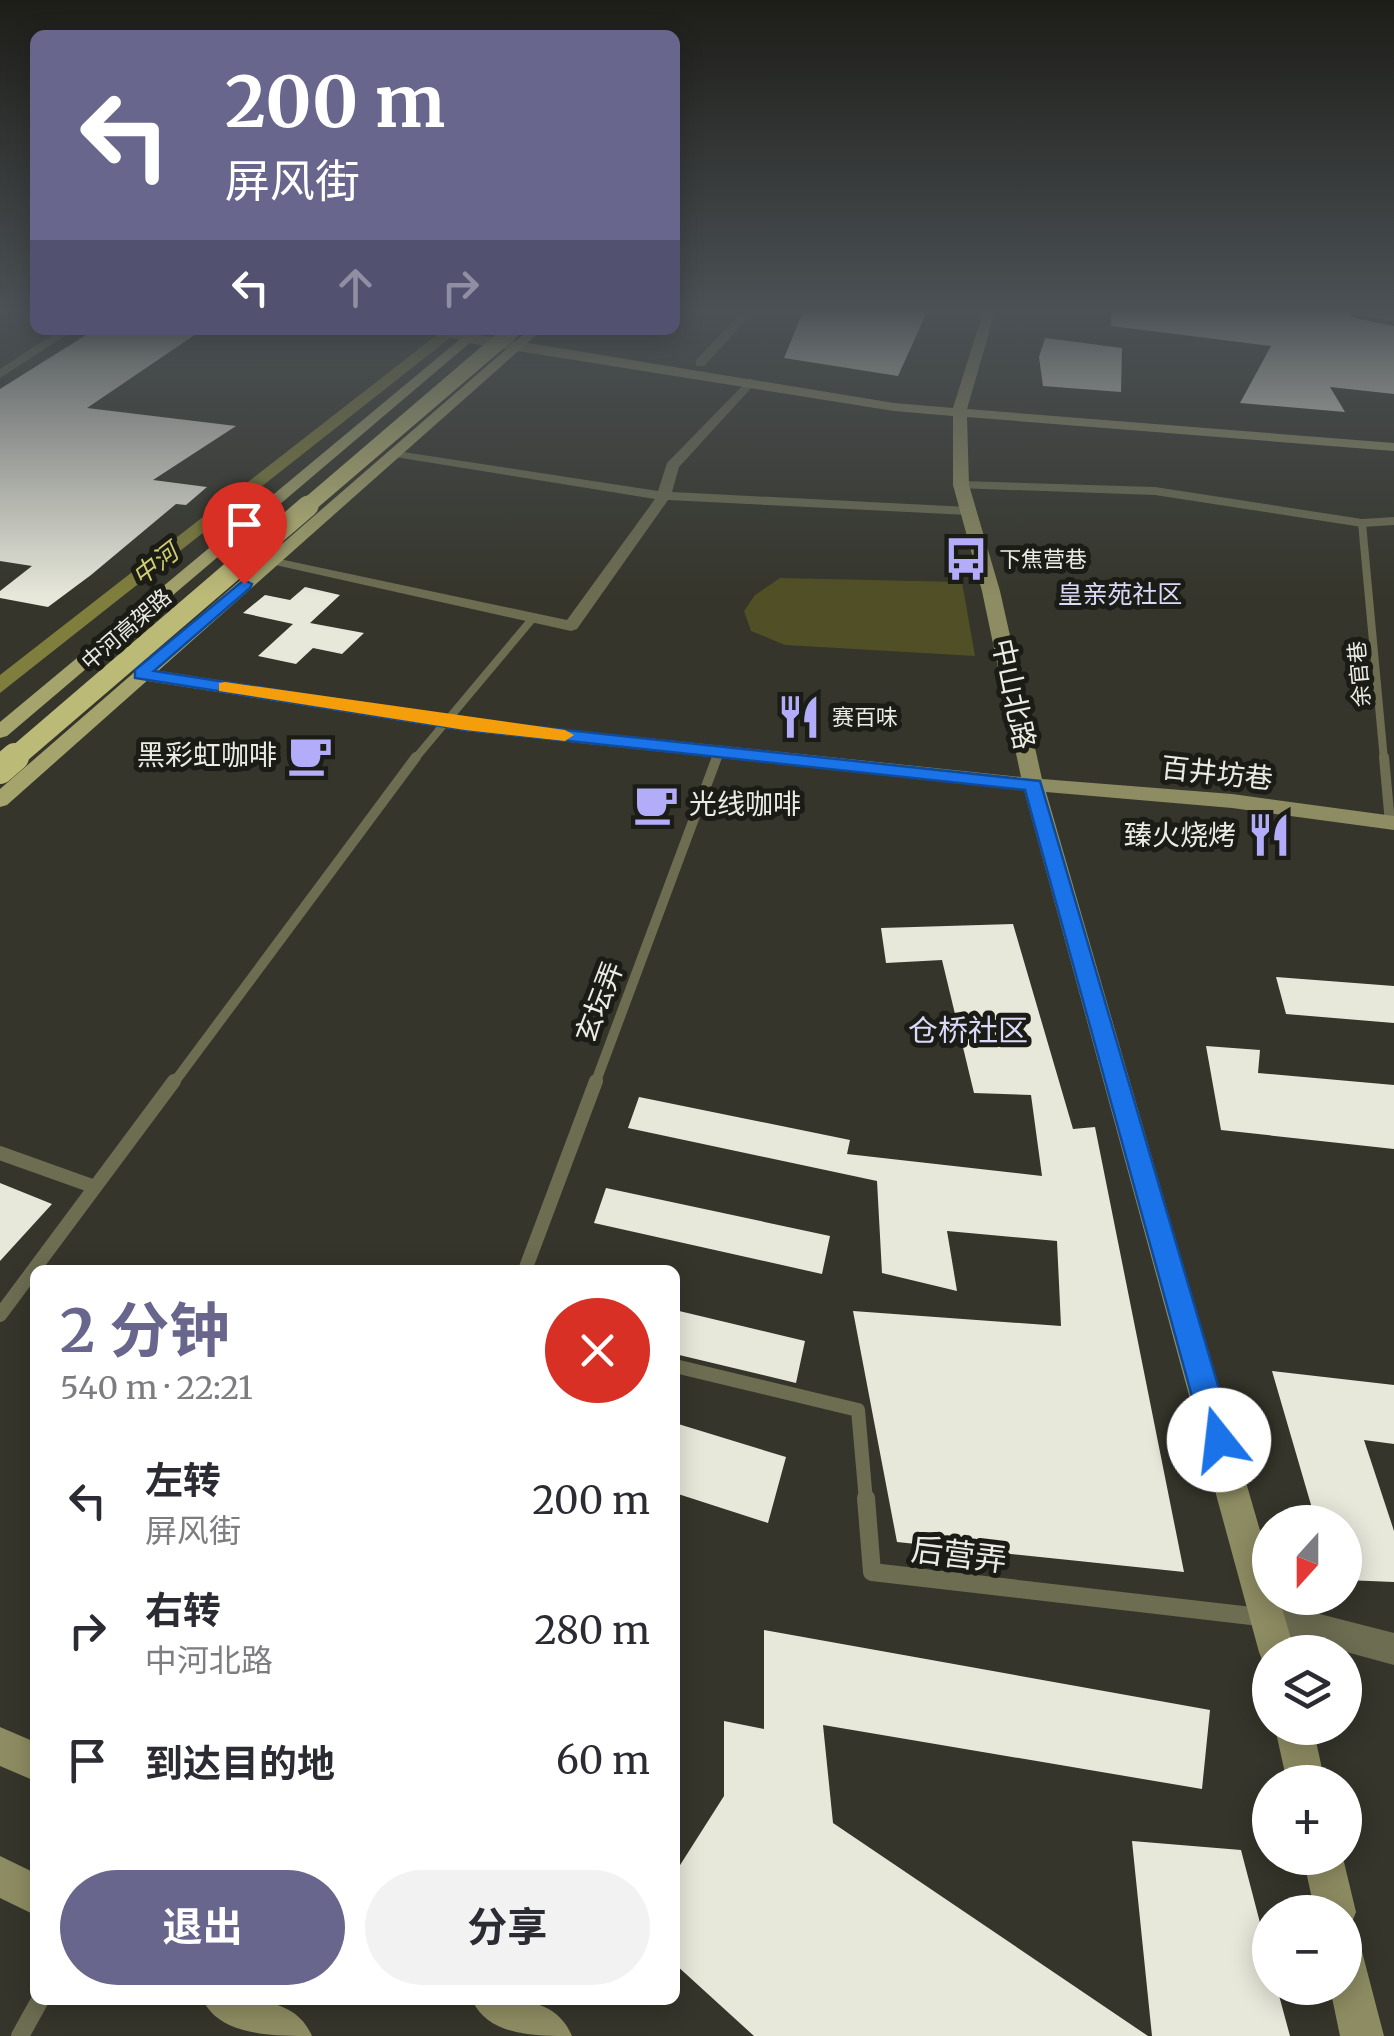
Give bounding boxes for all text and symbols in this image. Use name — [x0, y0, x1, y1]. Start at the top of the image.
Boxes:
text: 200 m — [225, 58, 445, 146]
icon: left — [60, 70, 190, 200]
text: 屏风街 — [225, 153, 360, 209]
icon: left — [223, 260, 278, 315]
icon: ahead — [328, 260, 383, 315]
icon: right — [433, 260, 488, 315]
pin — [202, 482, 287, 585]
icon: arrive — [217, 497, 272, 552]
water label: 中河 — [125, 534, 188, 592]
bus stop icon: 下焦营巷 — [942, 535, 990, 583]
place label: 下焦营巷 — [999, 545, 1087, 573]
district label: 皇亲苑社区 — [1057, 578, 1183, 610]
street label: 中河高架路 — [75, 582, 177, 676]
street label: 中山北路 — [985, 635, 1043, 753]
street label: 余官巷 — [1342, 640, 1376, 708]
restaurant icon: 赛百味 — [775, 693, 823, 741]
place label: 赛百味 — [832, 703, 898, 731]
cafe icon: 黑彩虹咖啡 — [286, 731, 334, 779]
place label: 黑彩虹咖啡 — [137, 737, 277, 773]
street label: 百井坊巷 — [1159, 749, 1275, 797]
cafe icon: 光线咖啡 — [632, 780, 680, 828]
place label: 光线咖啡 — [689, 786, 801, 822]
restaurant icon: 臻火烧烤 — [1245, 811, 1293, 859]
place label: 臻火烧烤 — [1124, 817, 1236, 853]
street label: 玄坛弄 — [567, 956, 631, 1048]
district label: 仓桥社区 — [908, 1011, 1028, 1049]
text: 2 分钟 — [60, 1293, 230, 1368]
button: close — [545, 1298, 650, 1403]
text: 540 m · 22:21 — [60, 1368, 253, 1408]
position arrow — [1167, 1388, 1271, 1492]
text: 左转 — [145, 1457, 221, 1504]
icon: left — [60, 1473, 115, 1528]
text: 200 m — [532, 1477, 650, 1524]
north arrow — [1252, 1505, 1362, 1615]
map controls — [1252, 1505, 1362, 2005]
text: 屏风街 — [145, 1511, 241, 1551]
street label: 后营弄 — [909, 1529, 1009, 1581]
text: 右转 — [145, 1587, 221, 1634]
icon: right — [60, 1603, 115, 1658]
text: 280 m — [534, 1607, 650, 1654]
button: layers — [1252, 1635, 1362, 1745]
text: 中河北路 — [145, 1641, 273, 1681]
icon: arrive — [60, 1733, 115, 1788]
text: 60 m — [556, 1737, 650, 1784]
text: 到达目的地 — [145, 1740, 335, 1787]
button: + — [1252, 1765, 1362, 1875]
button: 退出 — [60, 1870, 345, 1985]
button: 分享 — [365, 1870, 650, 1985]
button: − — [1252, 1895, 1362, 2005]

